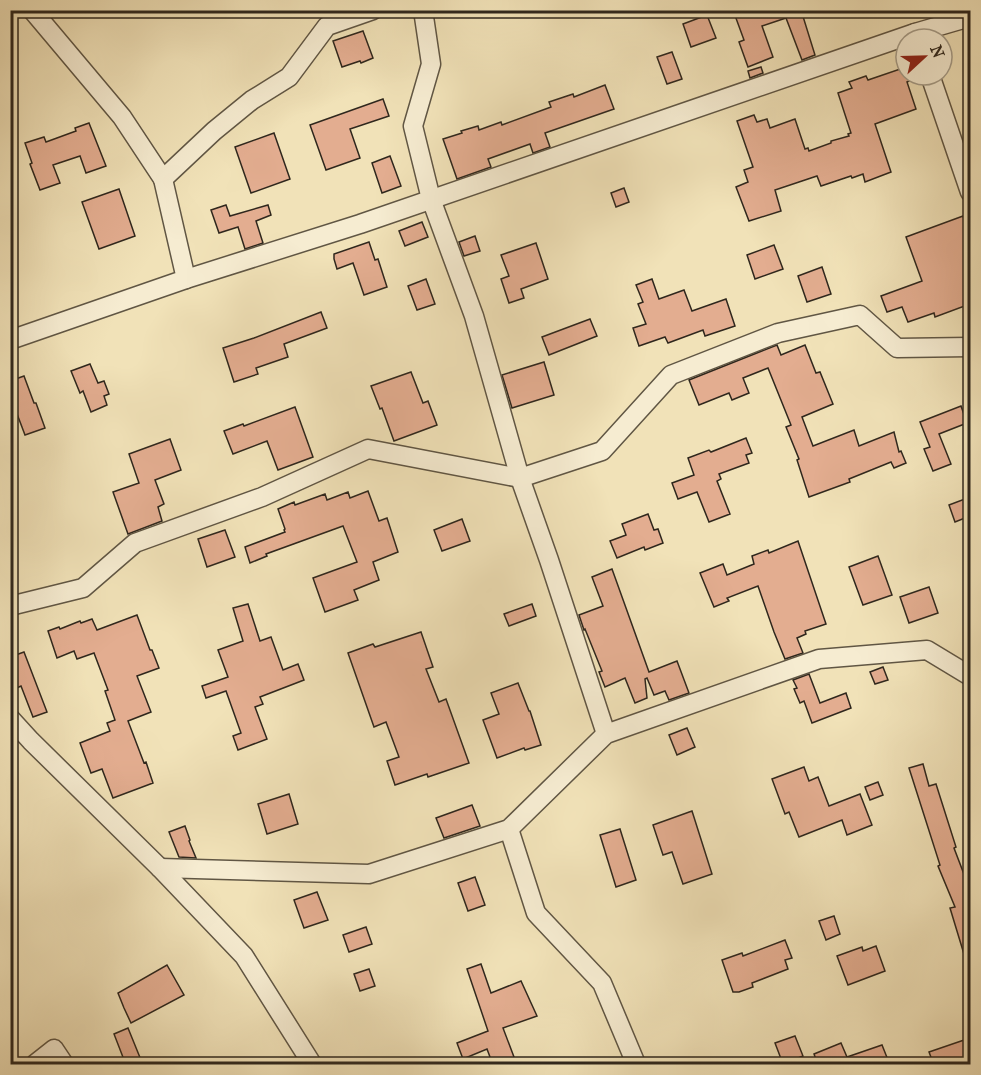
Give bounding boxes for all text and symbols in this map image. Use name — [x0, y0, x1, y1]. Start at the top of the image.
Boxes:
north arrow — [894, 27, 954, 87]
text: N — [926, 42, 949, 62]

